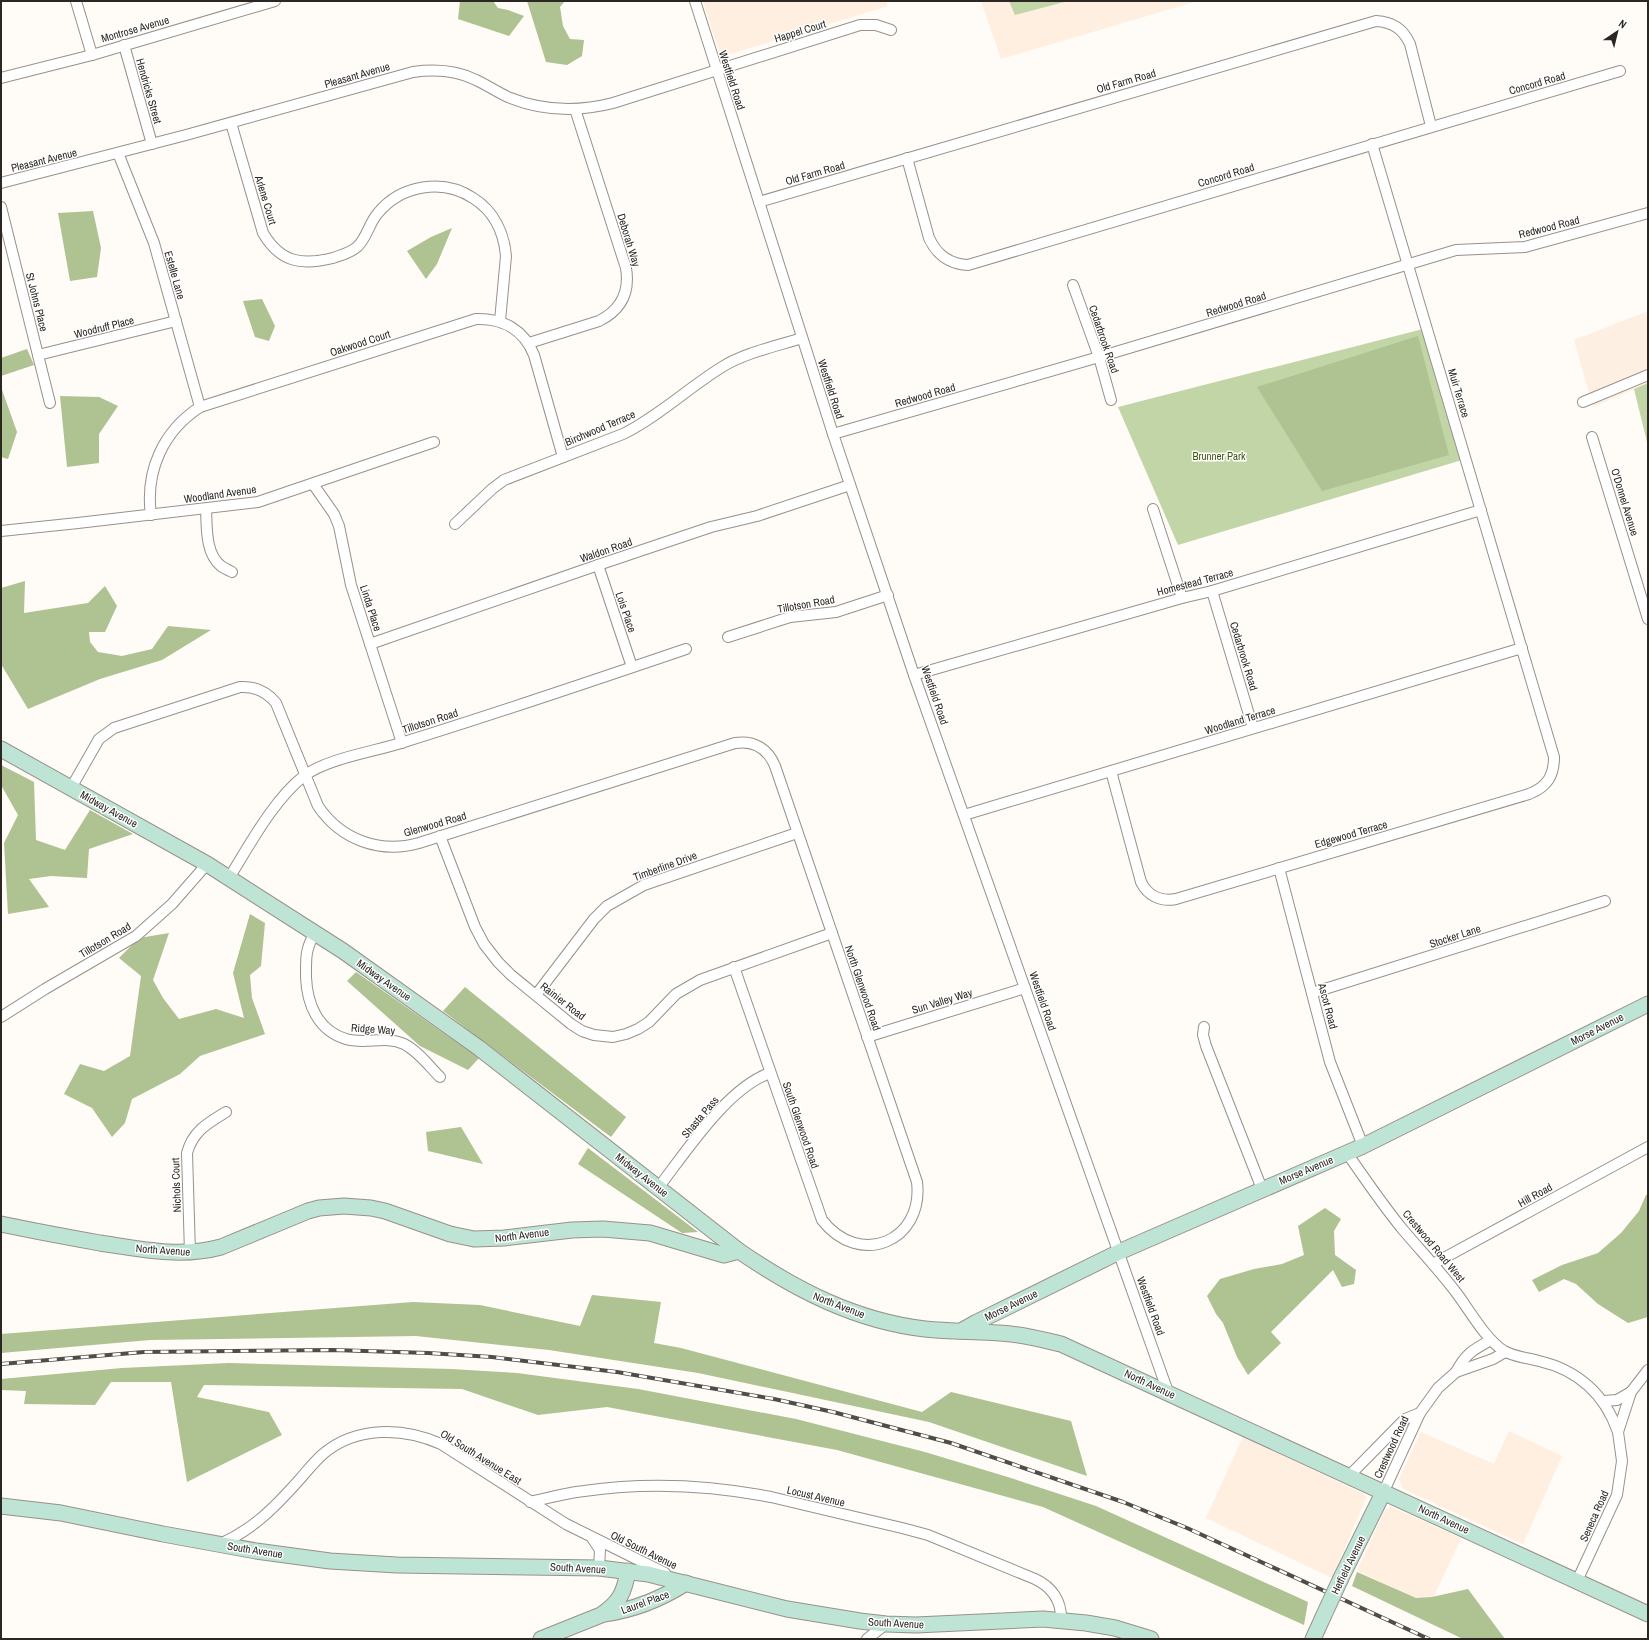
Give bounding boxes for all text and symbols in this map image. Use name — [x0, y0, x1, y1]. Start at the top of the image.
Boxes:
north arrow — [1597, 12, 1637, 52]
street label: Montrose Avenue — [99, 13, 171, 45]
street label: Happel Court — [773, 16, 828, 45]
text: N — [1616, 16, 1629, 31]
street label: Westfield Road — [716, 49, 748, 111]
street label: Hendricks Street — [133, 57, 165, 126]
street label: Pleasant Avenue — [323, 59, 391, 91]
street label: Old Farm Road — [1095, 66, 1157, 96]
street label: Concord Road — [1507, 68, 1567, 98]
street label: Pleasant Avenue — [10, 145, 78, 175]
street label: Old Farm Road — [784, 158, 846, 188]
street label: Concord Road — [1196, 160, 1256, 190]
street label: Arlene Court — [252, 173, 280, 227]
street label: Deborah Way — [614, 212, 644, 269]
street label: Redwood Road — [1517, 213, 1581, 241]
street label: Estelle Lane — [161, 249, 189, 301]
street label: St Johns Place — [23, 271, 51, 333]
street label: Redwood Road — [1204, 288, 1268, 320]
street label: Cedarbrook Road — [1086, 303, 1122, 375]
street label: Woodruff Place — [73, 313, 135, 341]
street label: Oakwood Court — [328, 327, 392, 359]
street label: Westfield Road — [815, 358, 847, 420]
street label: Muir Terrace — [1445, 367, 1473, 419]
street label: Redwood Road — [893, 380, 957, 410]
street label: Birchwood Terrace — [563, 407, 637, 449]
park label: Brunner Park — [1192, 449, 1246, 463]
street label: O'Donnel Avenue — [1608, 467, 1642, 537]
street label: Woodland Avenue — [183, 482, 257, 506]
street label: Waldon Road — [578, 535, 634, 565]
street label: Homestead Terrace — [1155, 565, 1235, 599]
street label: Linda Place — [357, 583, 385, 633]
street label: Lois Place — [613, 590, 639, 634]
street label: Tillotson Road — [776, 592, 836, 616]
street label: Cedarbrook Road — [1227, 620, 1261, 692]
street label: Westfield Road — [918, 664, 952, 726]
street label: Woodland Terrace — [1203, 703, 1277, 737]
street label: Tillotson Road — [400, 705, 460, 737]
street label: Midway Avenue — [78, 787, 140, 831]
street label: Glenwood Road — [402, 808, 468, 840]
street label: Edgewood Terrace — [1313, 817, 1389, 851]
street label: Timberline Drive — [631, 848, 699, 884]
street label: Tillotson Road — [77, 919, 133, 961]
street label: Stocker Lane — [1428, 921, 1482, 951]
street label: North Glenwood Road — [842, 944, 884, 1032]
street label: Midway Avenue — [354, 956, 414, 1004]
street label: Westfield Road — [1026, 970, 1060, 1032]
street label: Rainier Road — [538, 979, 588, 1023]
street label: Ascot Road — [1315, 981, 1341, 1030]
street label: Sun Valley Way — [910, 985, 974, 1017]
street label: Morse Avenue — [1568, 1010, 1626, 1048]
street label: Ridge Way — [350, 1020, 396, 1038]
street label: South Glenwood Road — [780, 1080, 822, 1170]
street label: Shasta Pass — [678, 1093, 722, 1141]
street label: Midway Avenue — [613, 1150, 671, 1200]
street label: Morse Avenue — [1277, 1152, 1335, 1188]
street label: Nichols Court — [168, 1157, 184, 1213]
street label: Hill Road — [1515, 1180, 1555, 1210]
street label: Crestwood Road West — [1400, 1207, 1469, 1285]
street label: North Avenue — [494, 1225, 550, 1245]
street label: North Avenue — [135, 1241, 191, 1259]
street label: Westfield Road — [1134, 1275, 1168, 1337]
street label: Morse Avenue — [982, 1286, 1040, 1324]
street label: North Avenue — [811, 1289, 867, 1321]
street label: North Avenue — [1122, 1366, 1178, 1402]
street label: Crestwood Road — [1370, 1414, 1412, 1480]
street label: Old South Avenue East — [438, 1426, 525, 1488]
street label: Locust Avenue — [786, 1483, 846, 1509]
street label: Seneca Road — [1576, 1488, 1612, 1544]
street label: North Avenue — [1416, 1501, 1472, 1537]
street label: Old South Avenue — [608, 1528, 680, 1572]
street label: Hetfield Avenue — [1328, 1533, 1368, 1597]
street label: South Avenue — [226, 1539, 284, 1561]
street label: South Avenue — [550, 1560, 606, 1576]
street label: Laurel Place — [619, 1587, 671, 1617]
street label: South Avenue — [868, 1615, 924, 1631]

